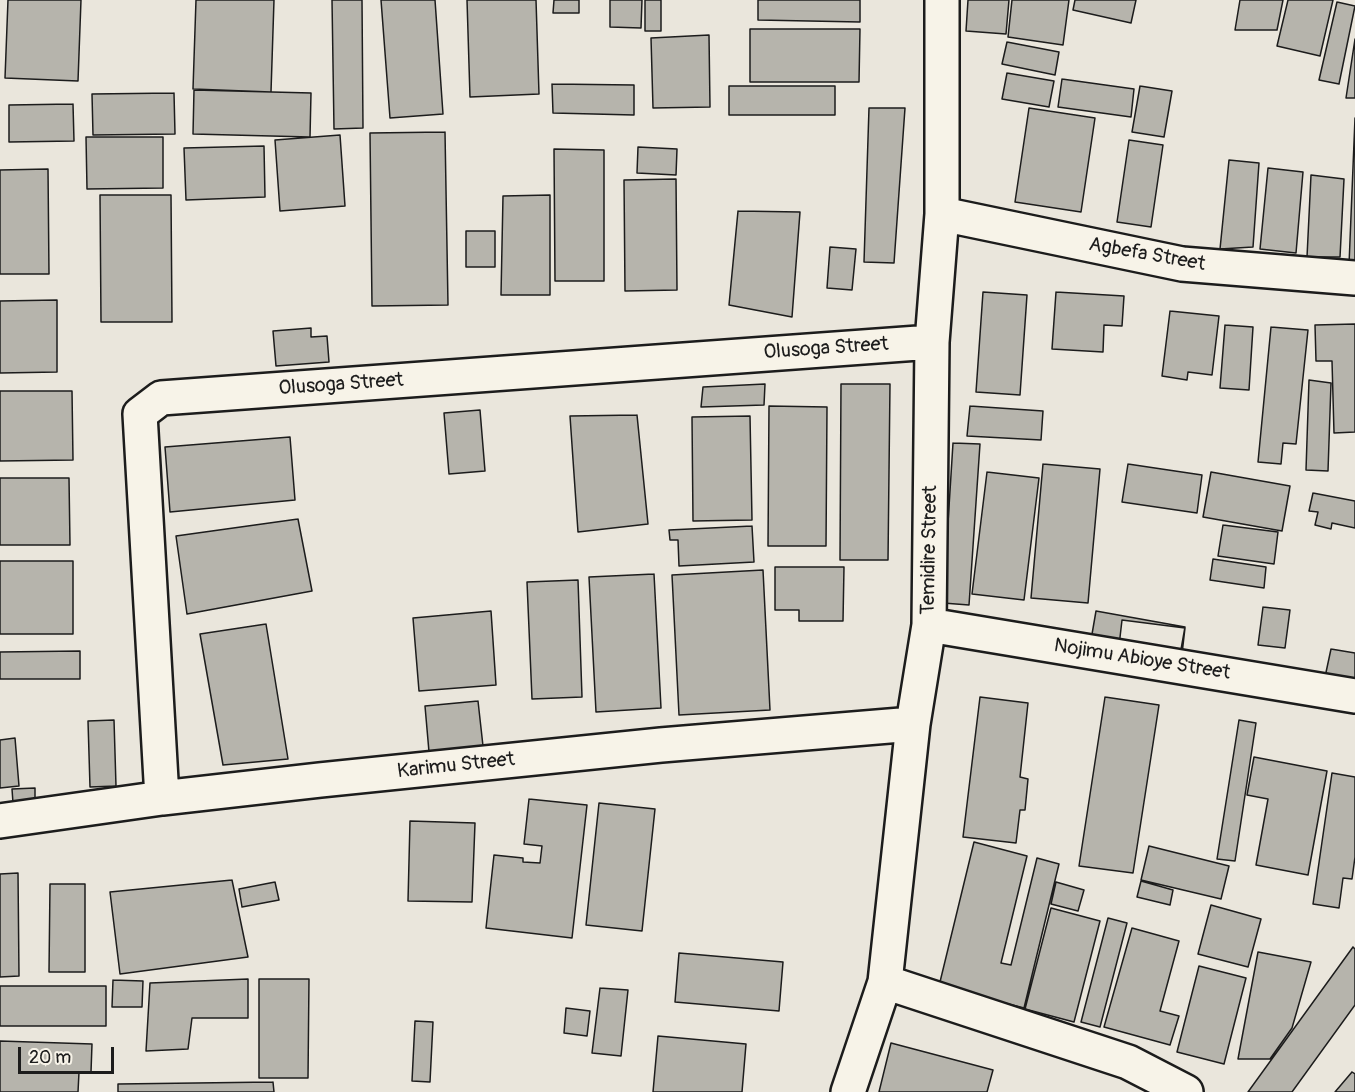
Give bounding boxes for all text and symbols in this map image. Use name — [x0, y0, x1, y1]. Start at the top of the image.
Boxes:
street label: Agbefa Street — [1087, 233, 1207, 277]
street label: Olusoga Street — [763, 333, 889, 365]
street label: Olusoga Street — [278, 369, 404, 401]
street label: Temidire Street — [917, 485, 943, 615]
street label: Nojimu Abioye Street — [1052, 634, 1232, 686]
street label: Karimu Street — [396, 748, 516, 784]
scale bar — [21, 1035, 117, 1073]
text: 20 m — [29, 1046, 71, 1069]

